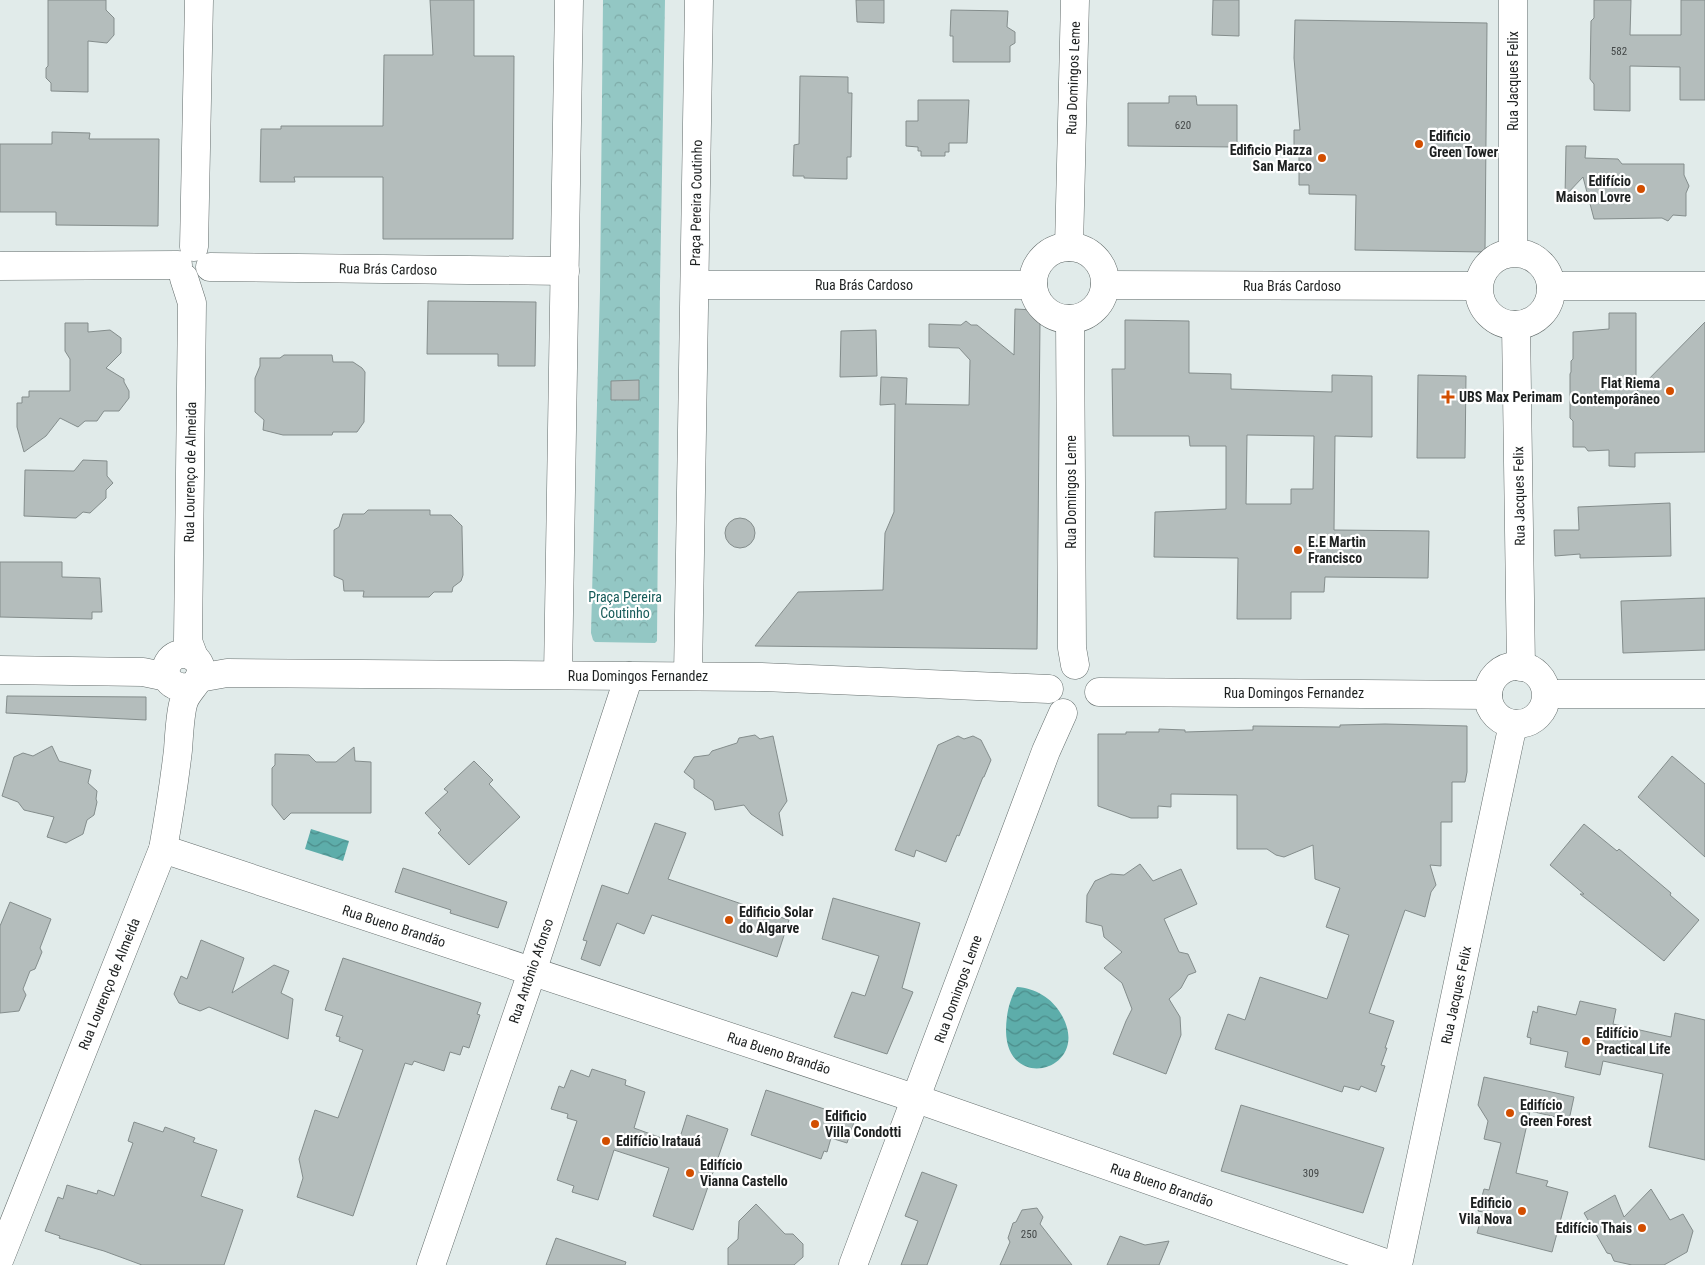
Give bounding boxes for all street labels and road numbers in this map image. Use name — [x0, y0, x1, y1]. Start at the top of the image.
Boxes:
street label: Rua Domingos Leme — [1063, 21, 1083, 135]
street label: Rua Jacques Felix — [1505, 31, 1521, 131]
street label: Praça Pereira Coutinho — [687, 140, 705, 266]
street label: Rua Brás Cardoso — [339, 260, 437, 278]
street label: Rua Brás Cardoso — [815, 277, 913, 293]
street label: Rua Brás Cardoso — [1243, 278, 1341, 294]
street label: Rua Lourenço de Almeida — [181, 402, 199, 542]
street label: Rua Domingos Leme — [1063, 435, 1079, 549]
street label: Rua Jacques Felix — [1510, 446, 1528, 546]
street label: Rua Domingos Fernandez — [568, 668, 708, 684]
street label: Rua Domingos Fernandez — [1224, 685, 1364, 701]
street label: Rua Bueno Brandão — [340, 902, 448, 950]
street label: Rua Lourenço de Almeida — [75, 916, 143, 1052]
street label: Rua Antônio Afonso — [506, 916, 556, 1026]
street label: Rua Domingos Leme — [931, 933, 985, 1045]
street label: Rua Jacques Felix — [1438, 945, 1474, 1045]
street label: Rua Bueno Brandão — [725, 1029, 833, 1077]
street label: Rua Bueno Brandão — [1108, 1160, 1216, 1210]

